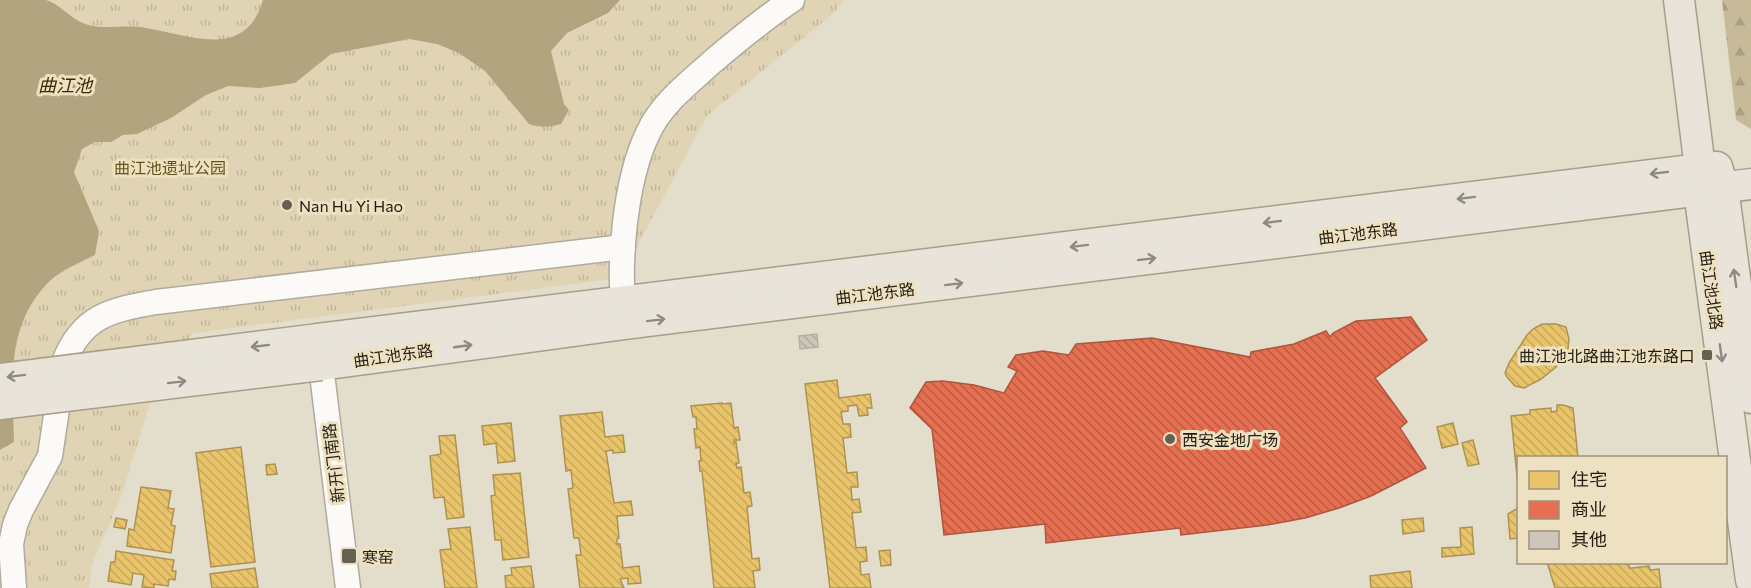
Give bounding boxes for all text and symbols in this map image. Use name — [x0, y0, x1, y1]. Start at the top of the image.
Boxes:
water label: 曲江池 — [38, 74, 94, 96]
park label: 曲江池遗址公园 — [114, 158, 226, 177]
one-way arrow — [1650, 168, 1669, 179]
one-way arrow — [1456, 193, 1476, 204]
place label: Nan Hu Yi Hao — [299, 196, 403, 215]
marker: Nan Hu Yi Hao — [280, 198, 294, 212]
one-way arrow — [1263, 217, 1283, 228]
street label: 曲江池东路 — [1317, 219, 1399, 247]
one-way arrow — [1069, 241, 1089, 252]
street label: 曲江池北路 — [1697, 249, 1727, 331]
one-way arrow — [1137, 254, 1157, 265]
one-way arrow — [1729, 269, 1740, 288]
one-way arrow — [943, 278, 963, 289]
street label: 曲江池东路 — [834, 279, 916, 307]
one-way arrow — [646, 314, 665, 325]
one-way arrow — [251, 340, 271, 351]
street label: 曲江池东路 — [352, 340, 434, 370]
one-way arrow — [452, 340, 472, 351]
one-way arrow — [1715, 342, 1726, 362]
place label: 曲江池北路曲江池东路口 — [1519, 346, 1695, 365]
marker: 曲江池北路曲江池东路口 — [1700, 348, 1714, 362]
one-way arrow — [7, 371, 26, 382]
one-way arrow — [167, 377, 186, 388]
street label: 新开门南路 — [319, 422, 347, 504]
place label: 西安金地广场 — [1182, 430, 1278, 449]
marker: 西安金地广场 — [1163, 432, 1177, 446]
legend — [1517, 456, 1727, 564]
text: 住宅 — [1571, 468, 1607, 490]
text: 商业 — [1571, 498, 1607, 520]
text: 其他 — [1571, 528, 1607, 550]
marker: 寒窑 — [340, 547, 358, 565]
place label: 寒窑 — [362, 547, 394, 566]

